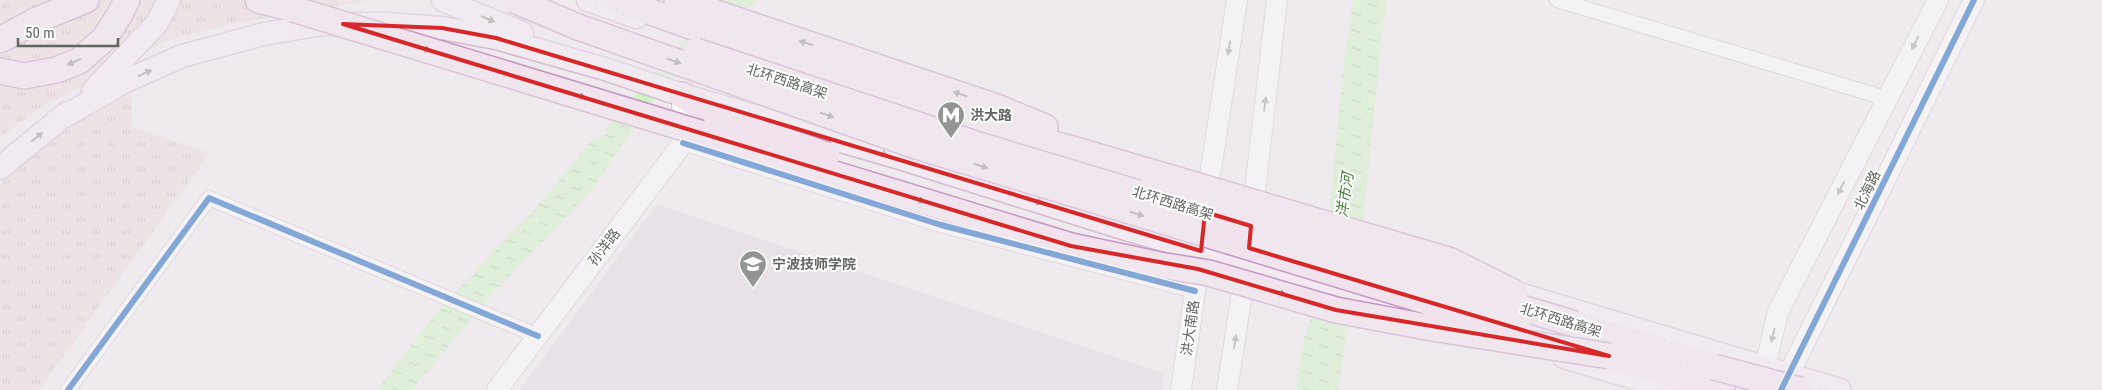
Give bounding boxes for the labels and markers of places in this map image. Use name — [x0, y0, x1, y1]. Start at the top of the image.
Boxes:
metro station icon: 洪大路 — [936, 100, 966, 139]
place label: 洪大路 — [970, 107, 1012, 123]
school or university icon: 宁波技师学院 — [738, 249, 768, 288]
place label: 宁波技师学院 — [772, 256, 856, 272]

